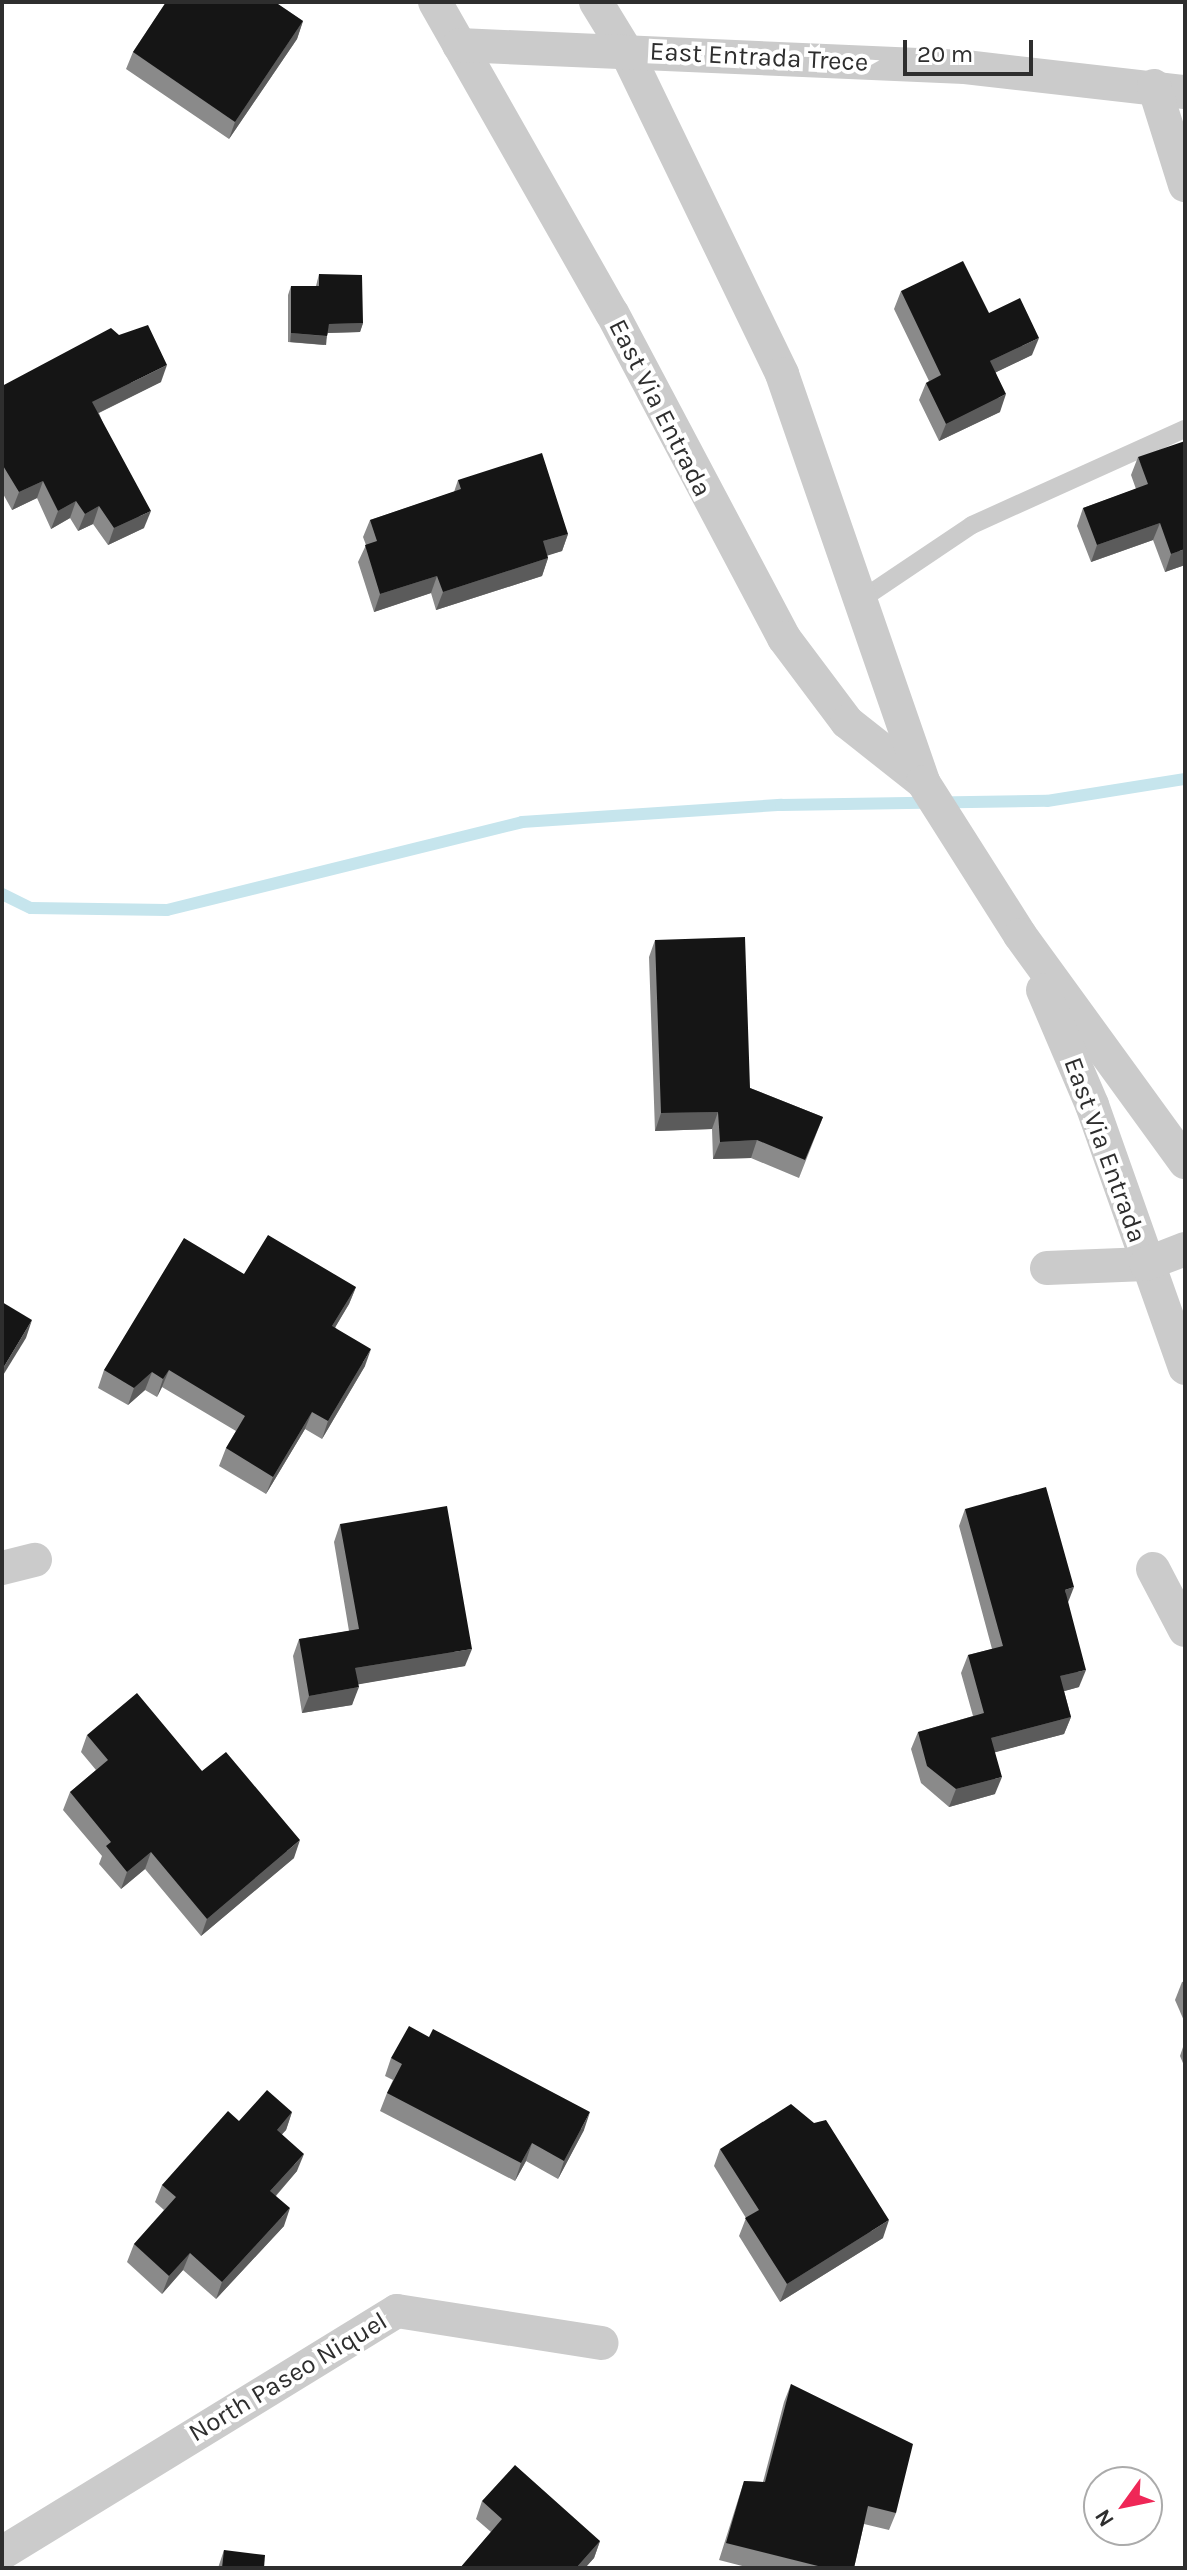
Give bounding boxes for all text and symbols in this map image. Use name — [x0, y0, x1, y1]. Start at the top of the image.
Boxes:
scale bar — [907, 24, 1037, 74]
street label: East Entrada Trece — [649, 36, 869, 78]
text: 20 m — [917, 40, 973, 68]
street label: East Via Entrada — [602, 314, 718, 502]
street label: East Via Entrada — [1057, 1053, 1153, 1247]
street label: North Paseo Niquel — [183, 2305, 393, 2449]
north arrow — [1083, 2466, 1163, 2546]
text: N — [1089, 2504, 1120, 2532]

